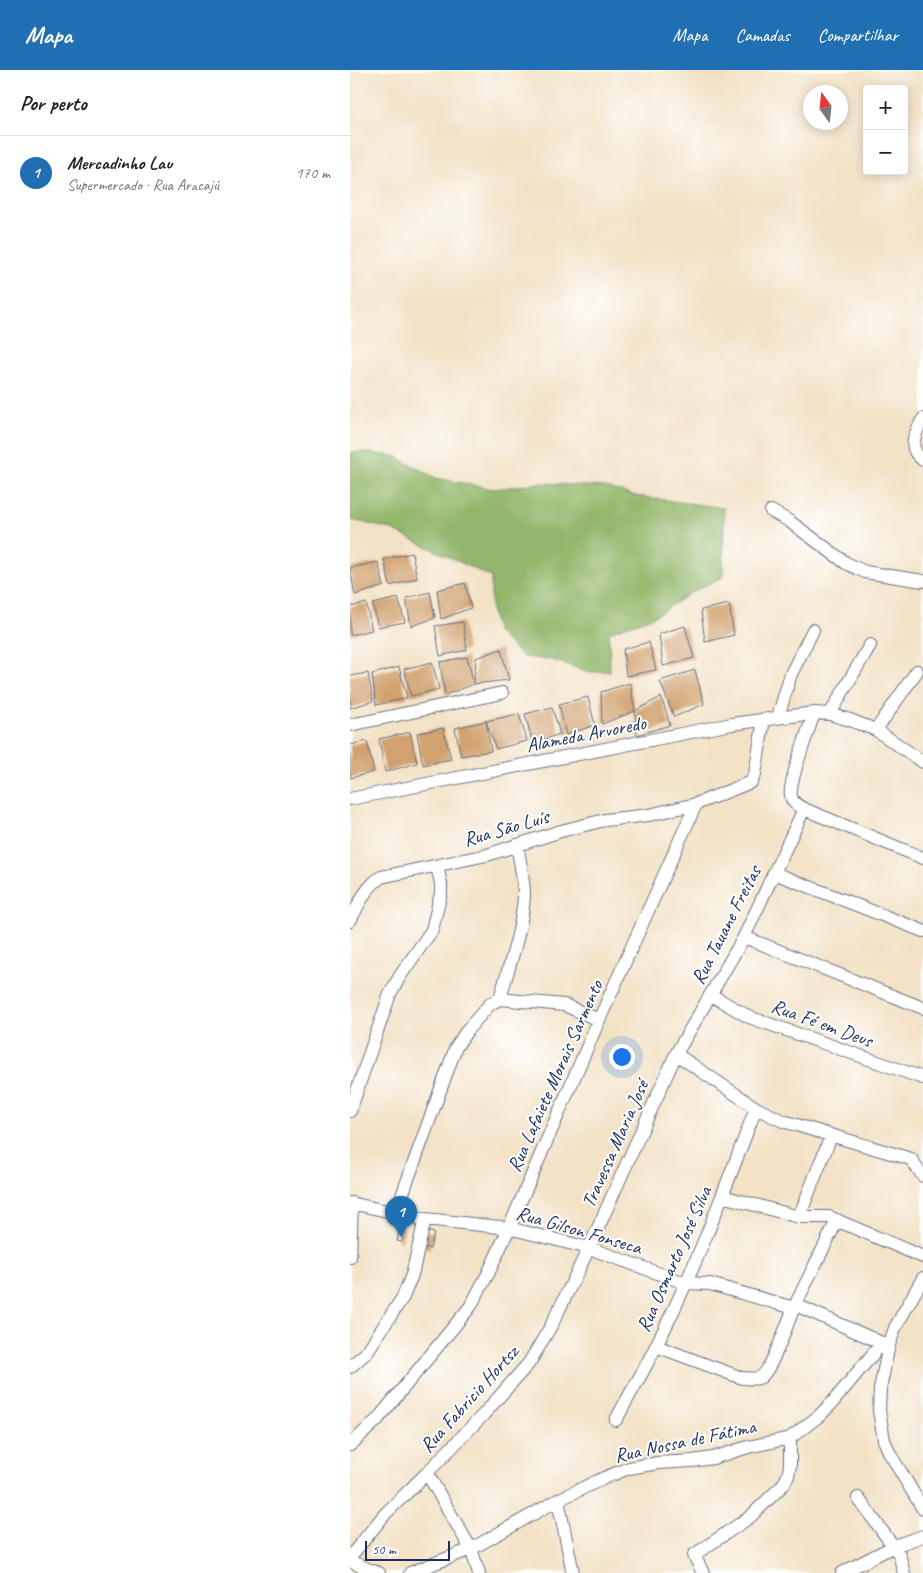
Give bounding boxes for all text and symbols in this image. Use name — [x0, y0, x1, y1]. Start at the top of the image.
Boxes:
text: Mapa — [25, 20, 72, 50]
text: Mapa — [673, 24, 707, 46]
text: Camadas — [735, 24, 790, 46]
text: Compartilhar — [818, 24, 898, 46]
north arrow — [803, 85, 848, 130]
map controls — [863, 85, 908, 175]
button: + — [863, 85, 908, 130]
text: Por perto — [20, 90, 87, 116]
button: − — [863, 130, 908, 175]
text: Mercadinho Lau — [67, 151, 172, 175]
text: 1 — [32, 163, 40, 183]
text: 170 m — [296, 163, 330, 183]
text: Supermercado · Rua Aracajú — [67, 175, 219, 195]
street label: Alameda Arvoredo — [524, 710, 649, 758]
street label: Rua São Luís — [461, 803, 553, 852]
street label: Rua Tauane Freitas — [685, 860, 768, 988]
street label: Rua Lafaiete Morais Sarmento — [501, 975, 609, 1176]
street label: Rua Fé em Deus — [768, 993, 878, 1054]
your location — [609, 1044, 635, 1070]
street label: Travessa Maria José — [576, 1073, 656, 1212]
street label: Rua Osmarto José Silva — [631, 1181, 718, 1336]
pin: 1 — [385, 1196, 417, 1237]
street label: Rua Gilson Fonseca — [513, 1200, 646, 1260]
street label: Rua Fabricio Hortsz — [414, 1338, 525, 1458]
street label: Rua Nossa de Fátima — [612, 1413, 760, 1468]
scale bar — [365, 1538, 450, 1561]
text: 50 m — [372, 1541, 396, 1558]

